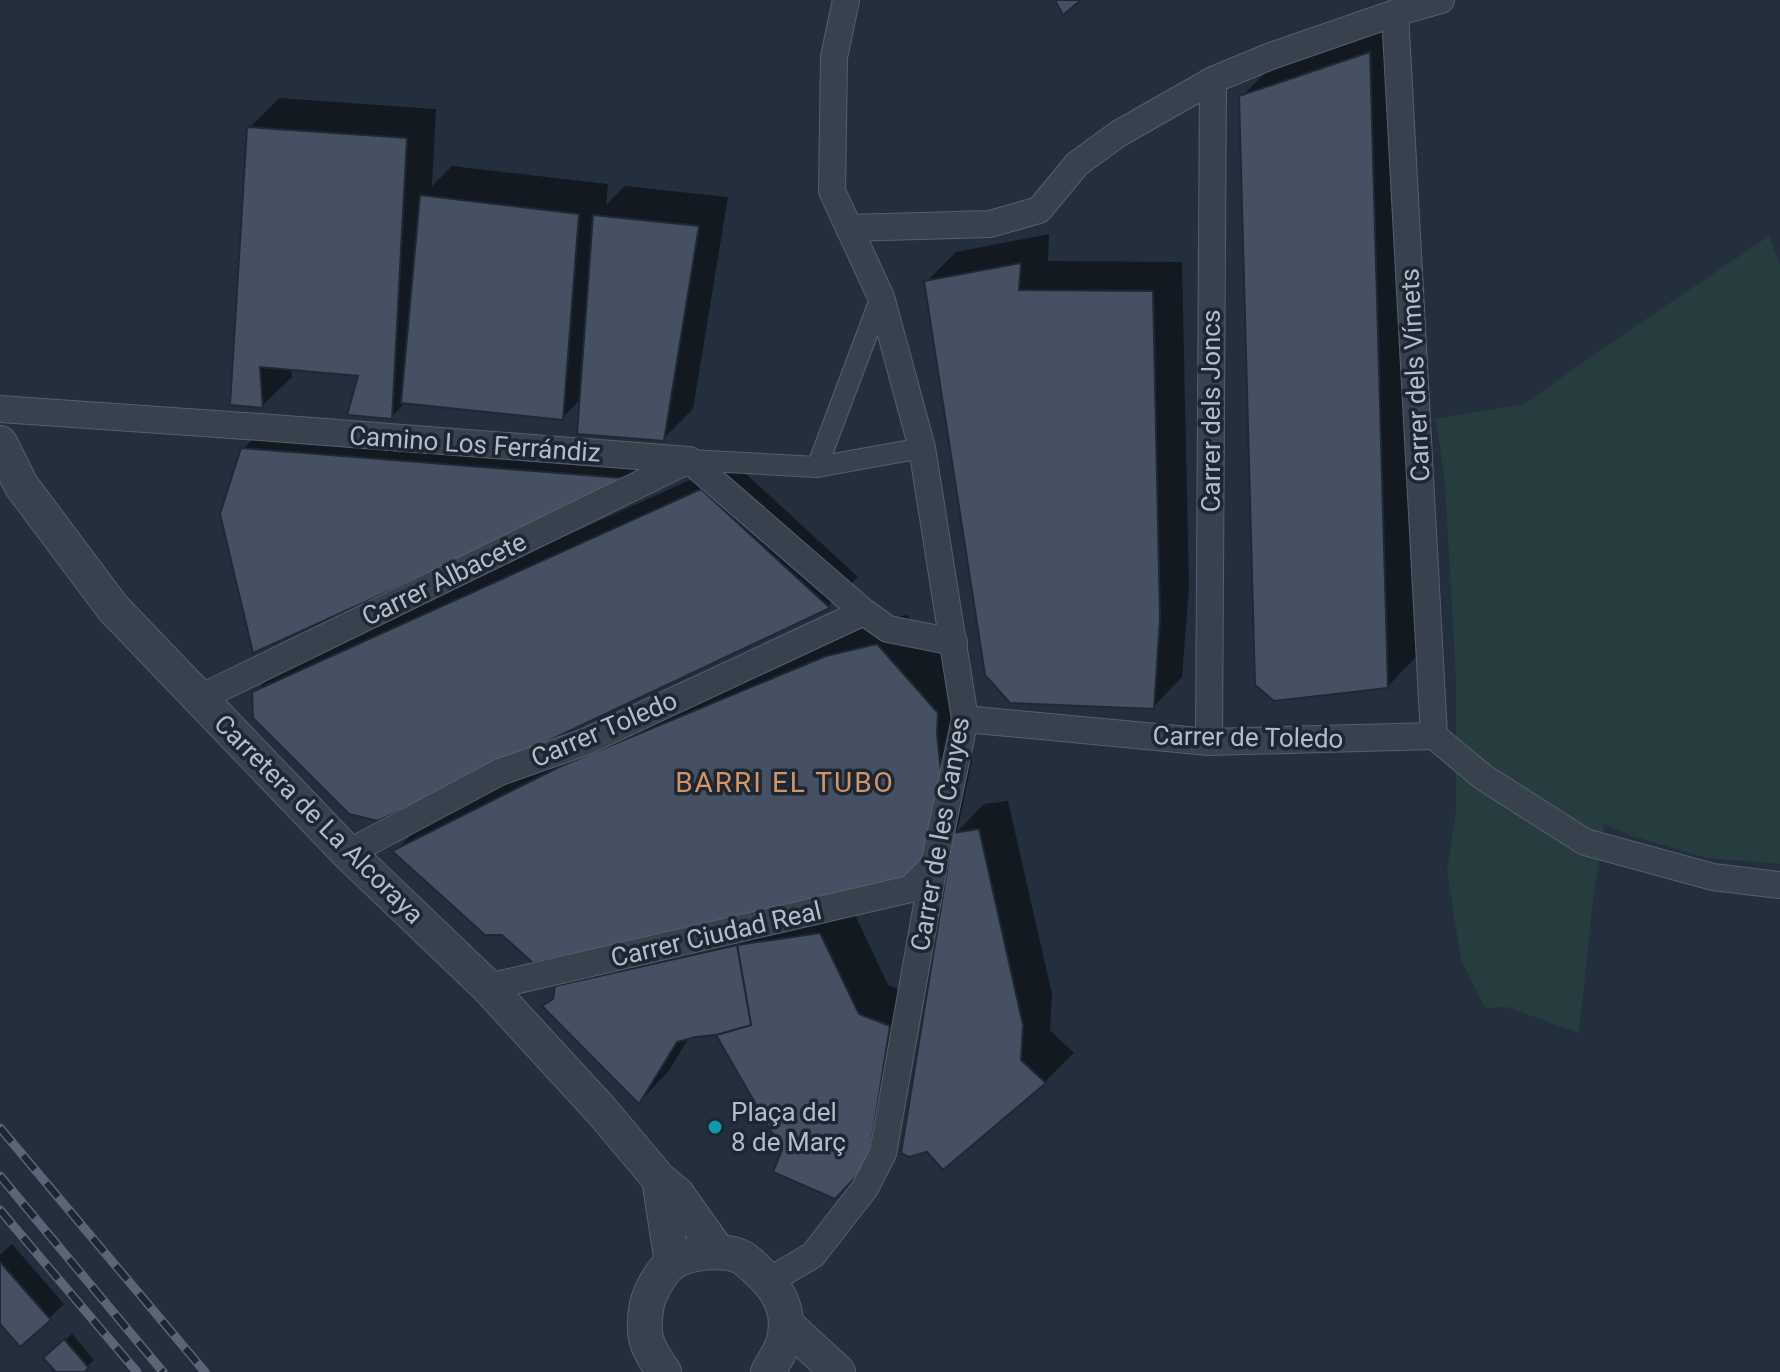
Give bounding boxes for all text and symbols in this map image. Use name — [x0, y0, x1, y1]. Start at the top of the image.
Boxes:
street label: Carrer dels Vímets — [1394, 268, 1436, 482]
street label: Carrer dels Joncs — [1196, 310, 1226, 512]
street label: Camino Los Ferrándiz — [348, 420, 602, 468]
street label: Carrer Albacete — [357, 526, 531, 632]
street label: Carrer Toledo — [526, 685, 682, 773]
street label: Carretera de La Alcoraya — [208, 708, 430, 930]
street label: Carrer de les Canyes — [905, 715, 975, 953]
street label: Carrer de Toledo — [1152, 720, 1344, 754]
district label: BARRI EL TUBO — [675, 766, 895, 799]
street label: Carrer Ciudad Real — [608, 895, 824, 973]
place label: Plaça del 8 de Març — [731, 1097, 846, 1157]
marker: Plaça del 8 de Març — [706, 1118, 724, 1136]

